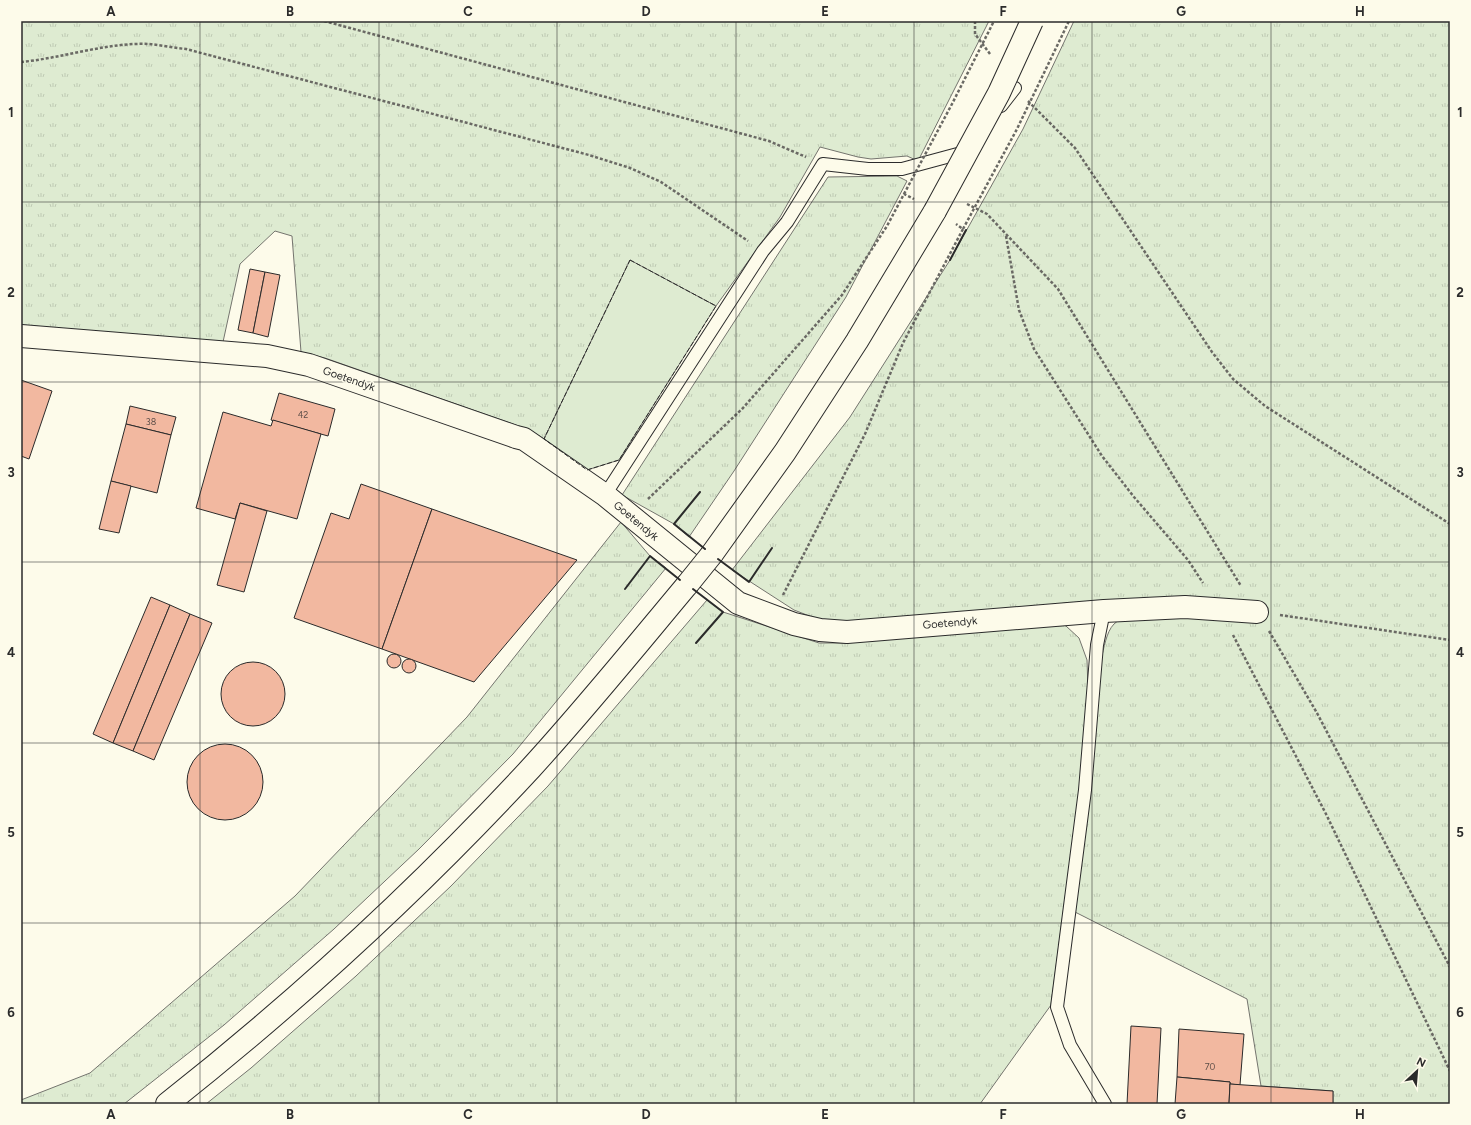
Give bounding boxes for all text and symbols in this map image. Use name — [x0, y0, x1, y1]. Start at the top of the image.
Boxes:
text: A — [106, 4, 116, 19]
text: B — [286, 4, 294, 19]
text: C — [463, 4, 473, 19]
text: D — [641, 4, 651, 19]
text: E — [821, 4, 829, 19]
text: F — [999, 4, 1007, 19]
text: G — [1176, 4, 1186, 19]
text: H — [1355, 4, 1365, 19]
text: 1 — [8, 105, 14, 120]
text: 1 — [1457, 105, 1463, 120]
text: 2 — [7, 285, 15, 300]
text: 2 — [1456, 285, 1464, 300]
street label: Goetendyk — [321, 364, 378, 394]
house number: 42 — [298, 409, 308, 420]
house number: 38 — [146, 416, 157, 427]
text: 3 — [7, 465, 15, 480]
text: 3 — [1456, 465, 1464, 480]
street label: Goetendyk — [611, 498, 662, 544]
street label: Goetendyk — [922, 614, 978, 632]
text: 4 — [7, 645, 15, 660]
text: 4 — [1456, 645, 1464, 660]
text: 5 — [7, 825, 15, 840]
text: 5 — [1456, 825, 1464, 840]
text: 6 — [7, 1005, 15, 1020]
text: 6 — [1456, 1005, 1464, 1020]
north arrow — [1397, 1051, 1437, 1091]
text: N — [1414, 1055, 1428, 1070]
house number: 70 — [1205, 1061, 1216, 1072]
text: A — [106, 1107, 116, 1122]
text: B — [286, 1107, 294, 1122]
text: C — [463, 1107, 473, 1122]
text: D — [641, 1107, 651, 1122]
text: E — [821, 1107, 829, 1122]
text: F — [999, 1107, 1007, 1122]
text: G — [1176, 1107, 1186, 1122]
text: H — [1355, 1107, 1365, 1122]

